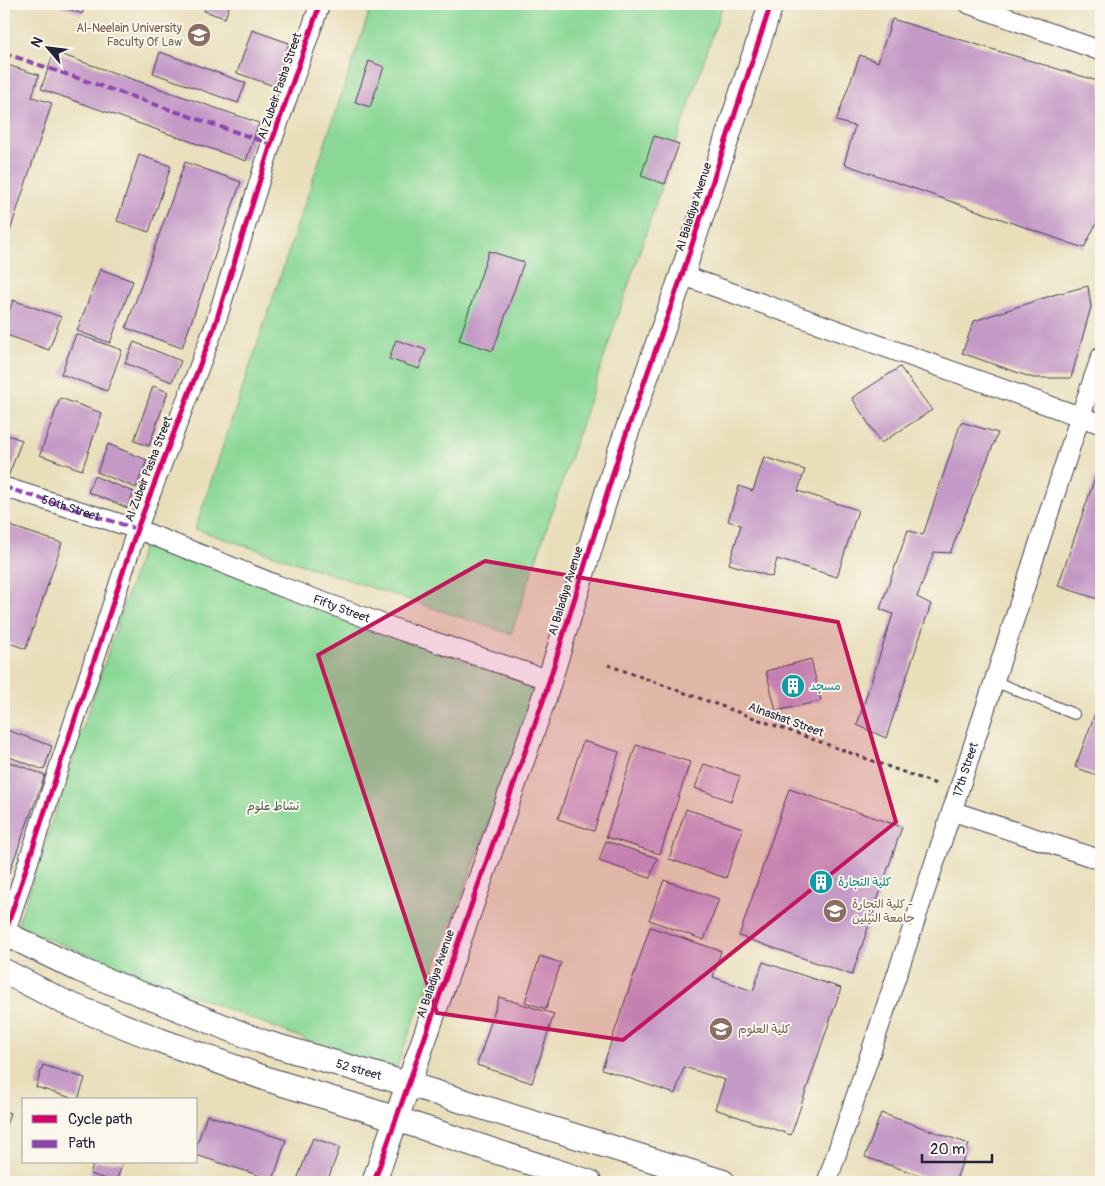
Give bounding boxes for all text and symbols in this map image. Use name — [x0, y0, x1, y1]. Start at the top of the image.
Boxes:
place label: Al-Neelain University Faculty Of Law — [76, 21, 182, 50]
north arrow — [22, 22, 72, 72]
school or university icon: Al-Neelain University Faculty Of Law — [186, 22, 212, 48]
street label: Al Zubeir Pasha Street — [255, 31, 305, 141]
text: N — [27, 34, 47, 50]
street label: Al Baladiya Avenue — [673, 161, 715, 253]
street label: Al Zubeir Pasha Street — [122, 414, 176, 524]
street label: 50th Street — [40, 492, 102, 524]
street label: Al Baladiya Avenue — [545, 545, 587, 637]
street label: Fifty Street — [311, 591, 372, 626]
building icon: مسجد — [780, 673, 806, 699]
place label: مسجد — [810, 679, 841, 694]
street label: Alnashat Street — [746, 699, 826, 741]
street label: 17th Street — [950, 740, 981, 799]
park label: نشاط علوم — [247, 799, 299, 815]
building icon: كلية التجارة — [808, 869, 834, 895]
place label: كلية التجارة — [838, 875, 891, 890]
place label: كلية التجارة - جامعة النيلين — [852, 897, 915, 926]
school or university icon: كلية التجارة - جامعة النيلين — [822, 898, 848, 924]
street label: Al Baladiya Avenue — [414, 928, 458, 1020]
school or university icon: كلية العلوم — [708, 1016, 734, 1042]
place label: كلية العلوم — [738, 1022, 790, 1038]
street label: 52 street — [334, 1056, 384, 1084]
legend — [22, 1098, 198, 1164]
text: Cycle path — [68, 1110, 132, 1129]
scale bar — [922, 1131, 992, 1163]
text: Path — [68, 1134, 95, 1153]
text: 20 m — [930, 1140, 965, 1159]

